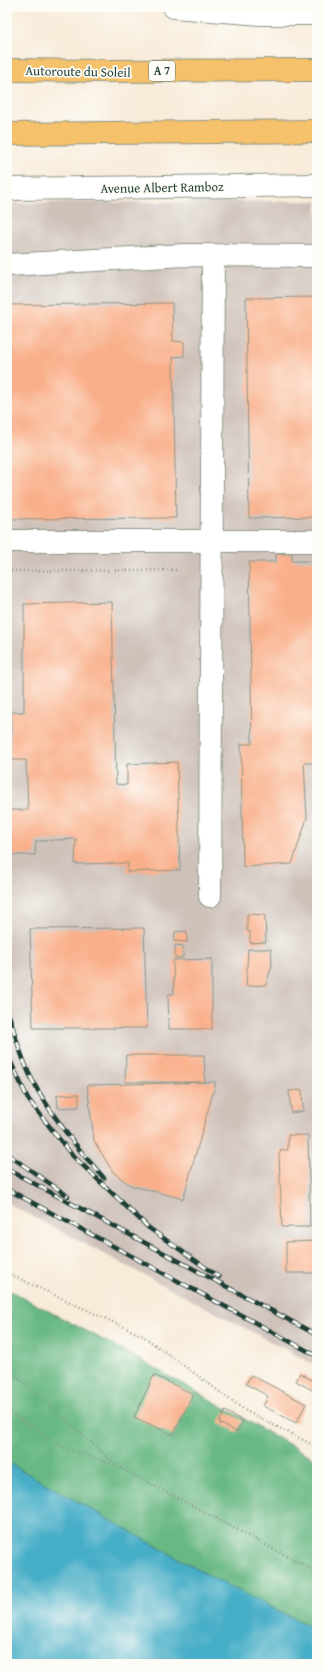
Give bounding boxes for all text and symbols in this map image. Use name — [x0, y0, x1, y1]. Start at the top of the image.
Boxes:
street label: Autoroute du Soleil — [25, 61, 131, 82]
road number: A 7 — [149, 61, 175, 81]
street label: Avenue Albert Ramboz — [100, 177, 224, 198]

